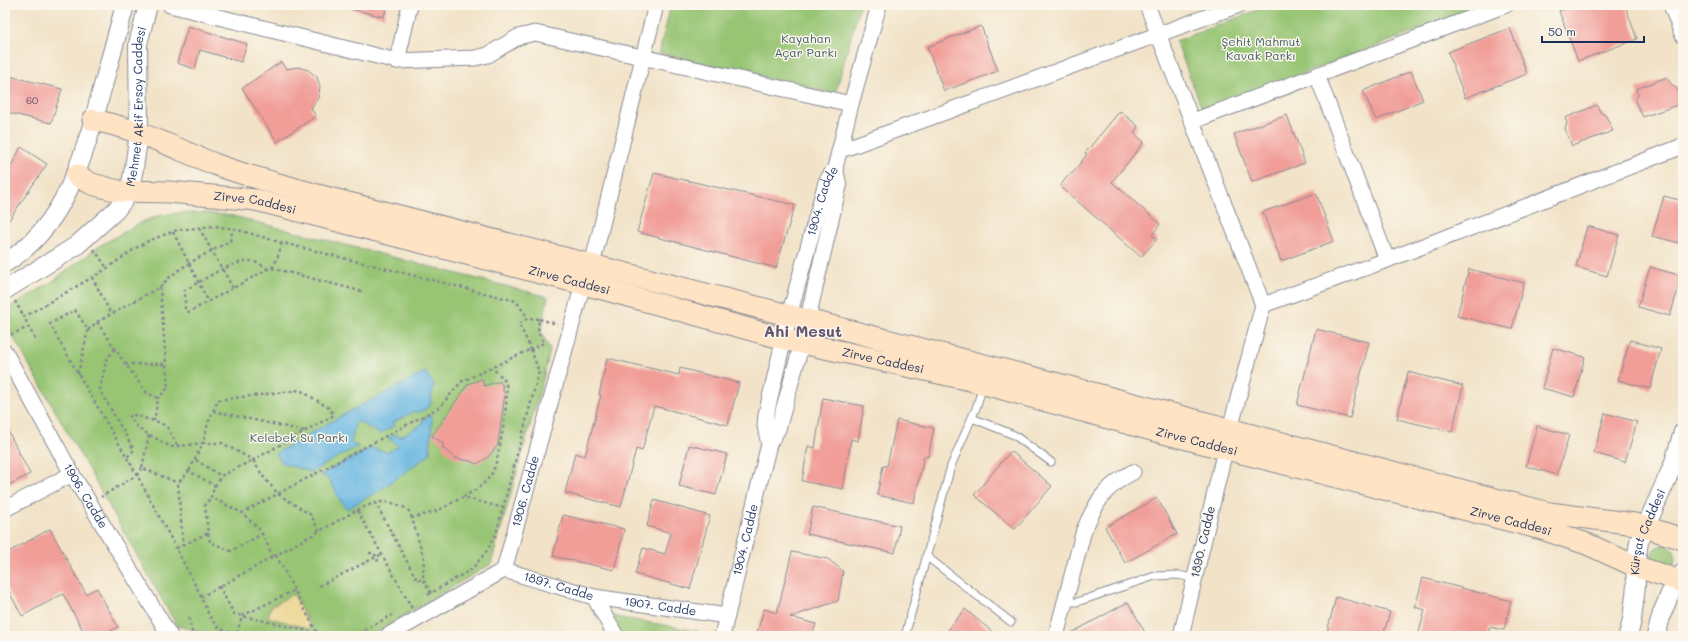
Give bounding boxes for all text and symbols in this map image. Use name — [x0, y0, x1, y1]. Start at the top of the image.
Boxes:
scale bar — [1542, 18, 1644, 44]
text: 50 m — [1548, 23, 1576, 39]
street label: Mehmet Akif Ersoy Caddesi — [121, 24, 149, 188]
park label: Kayahan Açar Parkı — [774, 30, 838, 60]
park label: Şehit Mahmut Kavak Parkı — [1222, 33, 1300, 63]
house number: 60 — [26, 93, 38, 107]
street label: 1904. Cadde — [803, 163, 841, 238]
street label: Zirve Caddesi — [213, 187, 298, 217]
street label: Zirve Caddesi — [527, 261, 612, 298]
district label: Ahi Mesut — [764, 320, 842, 341]
street label: Zirve Caddesi — [841, 343, 926, 377]
street label: Zirve Caddesi — [1154, 423, 1239, 459]
park label: Kelebek Su Parkı — [250, 429, 348, 445]
street label: 1906. Cadde — [507, 454, 542, 528]
street label: 1906. Cadde — [61, 460, 112, 531]
street label: Kürşat Caddesi — [1626, 486, 1669, 575]
street label: 1904. Cadde — [728, 502, 761, 577]
street label: Zirve Caddesi — [1468, 502, 1554, 539]
street label: 1890. Cadde — [1186, 504, 1218, 579]
street label: 1897. Cadde — [522, 567, 596, 604]
street label: 1907. Cadde — [623, 592, 698, 619]

